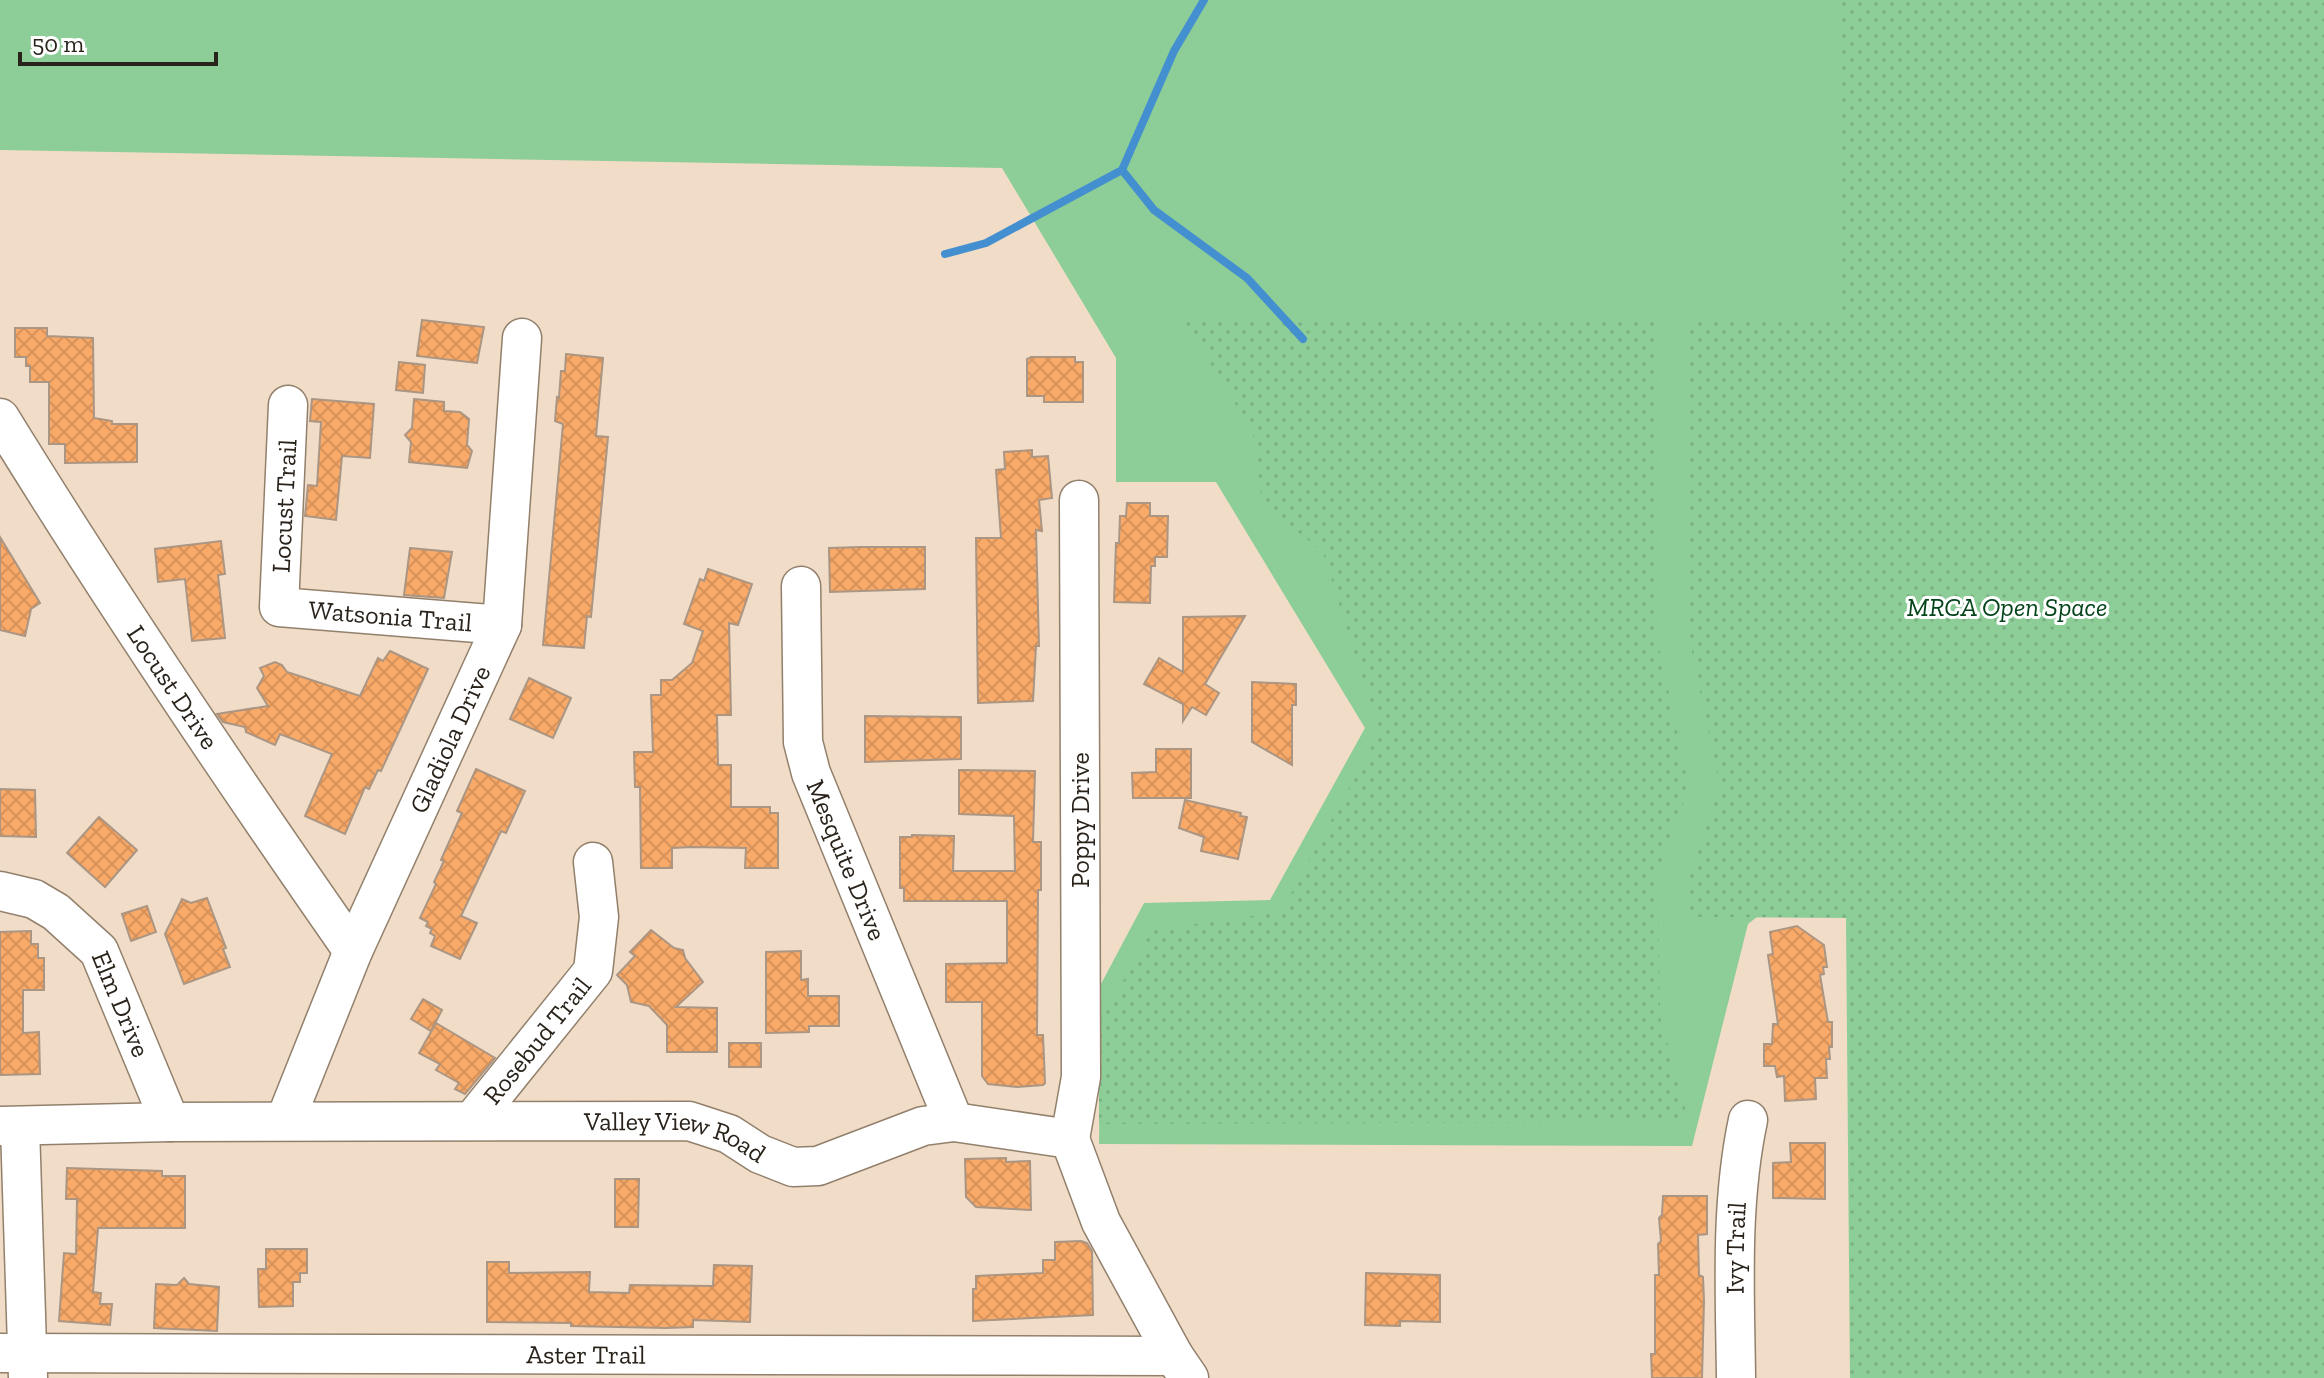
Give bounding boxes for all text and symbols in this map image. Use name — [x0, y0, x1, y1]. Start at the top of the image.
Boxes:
scale bar — [20, 16, 216, 66]
text: 50 m — [32, 29, 85, 58]
street label: Locust Trail — [265, 438, 303, 574]
park label: MRCA Open Space — [1907, 591, 2107, 623]
street label: Watsonia Trail — [308, 593, 473, 639]
street label: Locust Drive — [120, 619, 226, 755]
street label: Gladiola Drive — [402, 660, 497, 818]
street label: Poppy Drive — [1064, 752, 1096, 888]
street label: Mesquite Drive — [799, 775, 894, 945]
street label: Elm Drive — [85, 946, 157, 1062]
street label: Rosebud Trail — [476, 970, 598, 1111]
street label: Valley View Road — [583, 1105, 772, 1170]
street label: Ivy Trail — [1719, 1201, 1753, 1294]
street label: Aster Trail — [526, 1338, 646, 1371]

